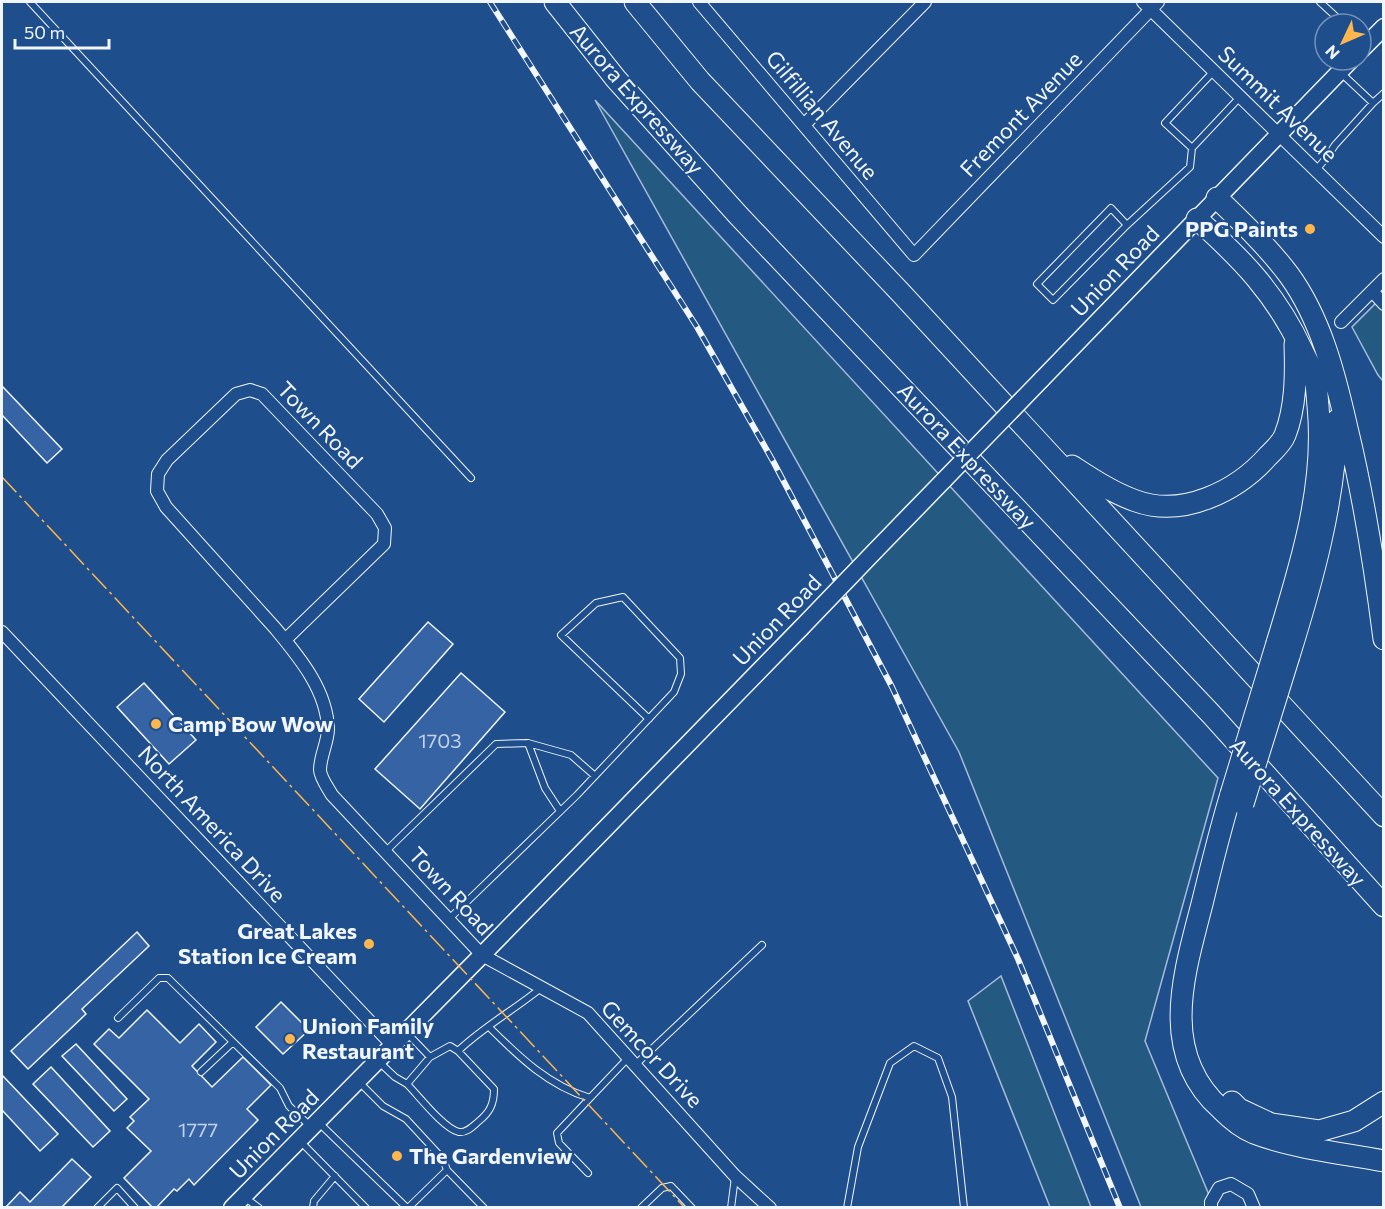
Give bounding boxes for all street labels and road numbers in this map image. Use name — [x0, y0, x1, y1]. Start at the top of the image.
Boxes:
street label: Aurora Expressway — [565, 18, 710, 179]
street label: Summit Avenue — [1213, 40, 1344, 167]
street label: Gilfillian Avenue — [761, 45, 884, 185]
street label: Fremont Avenue — [954, 45, 1087, 182]
street label: Union Road — [1065, 220, 1165, 322]
street label: Town Road — [272, 375, 369, 474]
street label: Aurora Expressway — [892, 377, 1042, 535]
street label: Union Road — [727, 569, 827, 671]
street label: Aurora Expressway — [1225, 732, 1372, 892]
street label: North America Drive — [133, 740, 292, 908]
street label: Town Road — [404, 841, 499, 940]
street label: Gemcor Drive — [596, 994, 709, 1113]
street label: Union Road — [223, 1083, 324, 1184]

